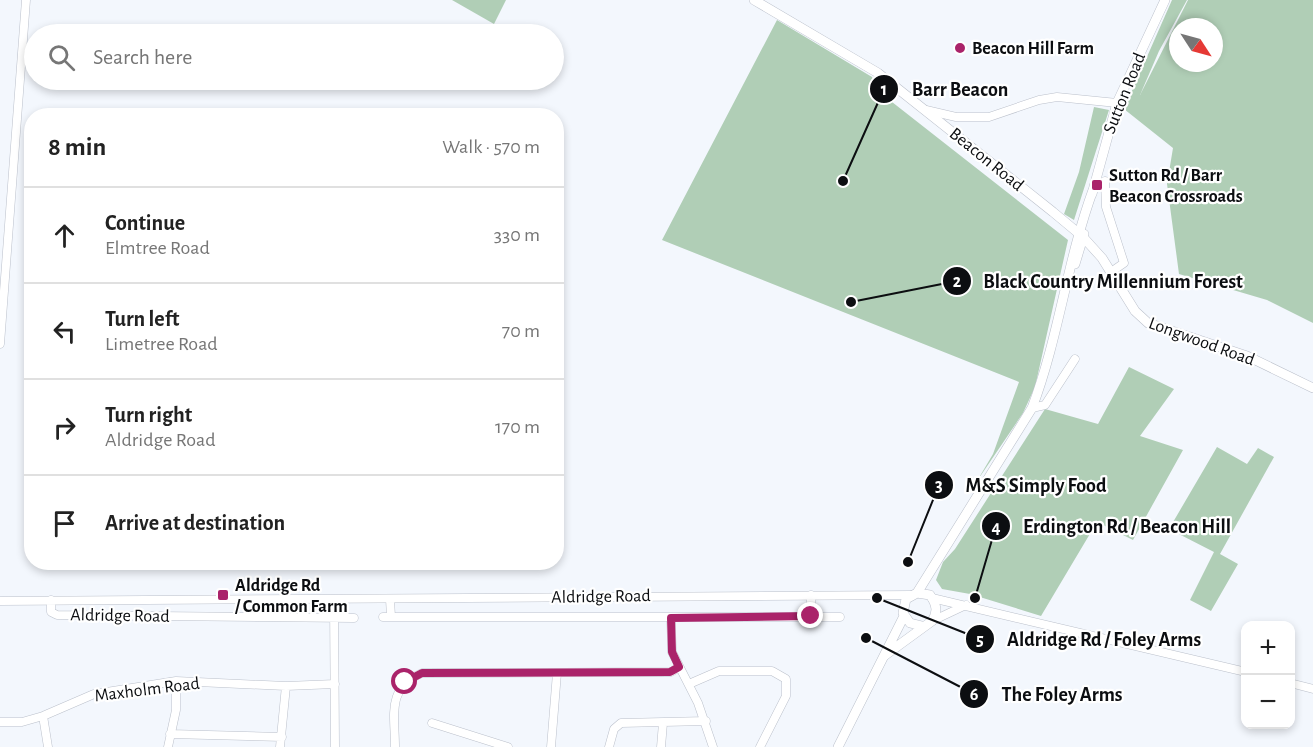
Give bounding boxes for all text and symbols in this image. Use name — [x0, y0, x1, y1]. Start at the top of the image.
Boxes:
north arrow — [1169, 18, 1223, 72]
search box — [24, 24, 564, 90]
place label: Beacon Hill Farm — [972, 40, 1094, 58]
icon: search — [45, 41, 78, 74]
marker: Beacon Hill Farm — [953, 41, 967, 55]
text: Search here — [93, 46, 192, 68]
street label: Sutton Road — [1101, 50, 1149, 136]
callout: Barr Beacon — [869, 70, 1020, 108]
text: Barr Beacon — [912, 80, 1008, 100]
text: 1 — [881, 81, 887, 99]
street label: Beacon Road — [946, 125, 1027, 195]
text: 8 min — [48, 134, 106, 160]
text: Walk · 570 m — [442, 137, 540, 157]
place label: Sutton Rd / Barr Beacon Crossroads — [1109, 167, 1243, 206]
marker: Sutton Rd / Barr Beacon Crossroads — [1090, 178, 1104, 192]
text: Continue — [105, 212, 185, 234]
icon: ahead — [48, 219, 81, 252]
text: 330 m — [494, 225, 540, 245]
text: Elmtree Road — [105, 238, 210, 258]
callout: Black Country Millennium Forest — [942, 262, 1255, 300]
text: Black Country Millennium Forest — [983, 272, 1243, 292]
text: 2 — [953, 273, 962, 291]
text: Turn left — [105, 308, 179, 330]
street label: Longwood Road — [1146, 314, 1257, 369]
icon: left — [48, 315, 81, 348]
text: 70 m — [502, 321, 540, 341]
text: Limetree Road — [105, 334, 218, 354]
text: Turn right — [105, 404, 192, 426]
icon: right — [48, 411, 81, 444]
text: 170 m — [495, 417, 540, 437]
text: Aldridge Road — [105, 430, 216, 450]
callout: M&S Simply Food — [924, 466, 1118, 504]
text: M&S Simply Food — [966, 476, 1107, 496]
text: 3 — [935, 477, 943, 495]
icon: arrive — [48, 507, 81, 540]
callout: Erdington Rd / Beacon Hill — [981, 507, 1243, 545]
text: Arrive at destination — [105, 512, 285, 534]
text: Erdington Rd / Beacon Hill — [1023, 517, 1231, 537]
text: 4 — [991, 519, 1001, 537]
place label: Aldridge Rd / Common Farm — [234, 577, 348, 616]
street label: Aldridge Road — [551, 587, 651, 607]
marker: Aldridge Rd / Common Farm — [216, 588, 230, 602]
route end — [797, 602, 823, 628]
street label: Aldridge Road — [70, 606, 170, 626]
callout: Aldridge Rd / Foley Arms — [965, 620, 1213, 658]
map controls — [1241, 621, 1295, 729]
button: + — [1241, 621, 1295, 675]
text: Aldridge Rd / Foley Arms — [1007, 630, 1201, 650]
text: 5 — [976, 631, 984, 649]
route start — [391, 668, 417, 694]
street label: Maxholm Road — [93, 675, 201, 705]
callout: The Foley Arms — [959, 675, 1134, 713]
button: − — [1241, 675, 1295, 729]
text: The Foley Arms — [1001, 685, 1123, 705]
text: 6 — [970, 686, 979, 704]

